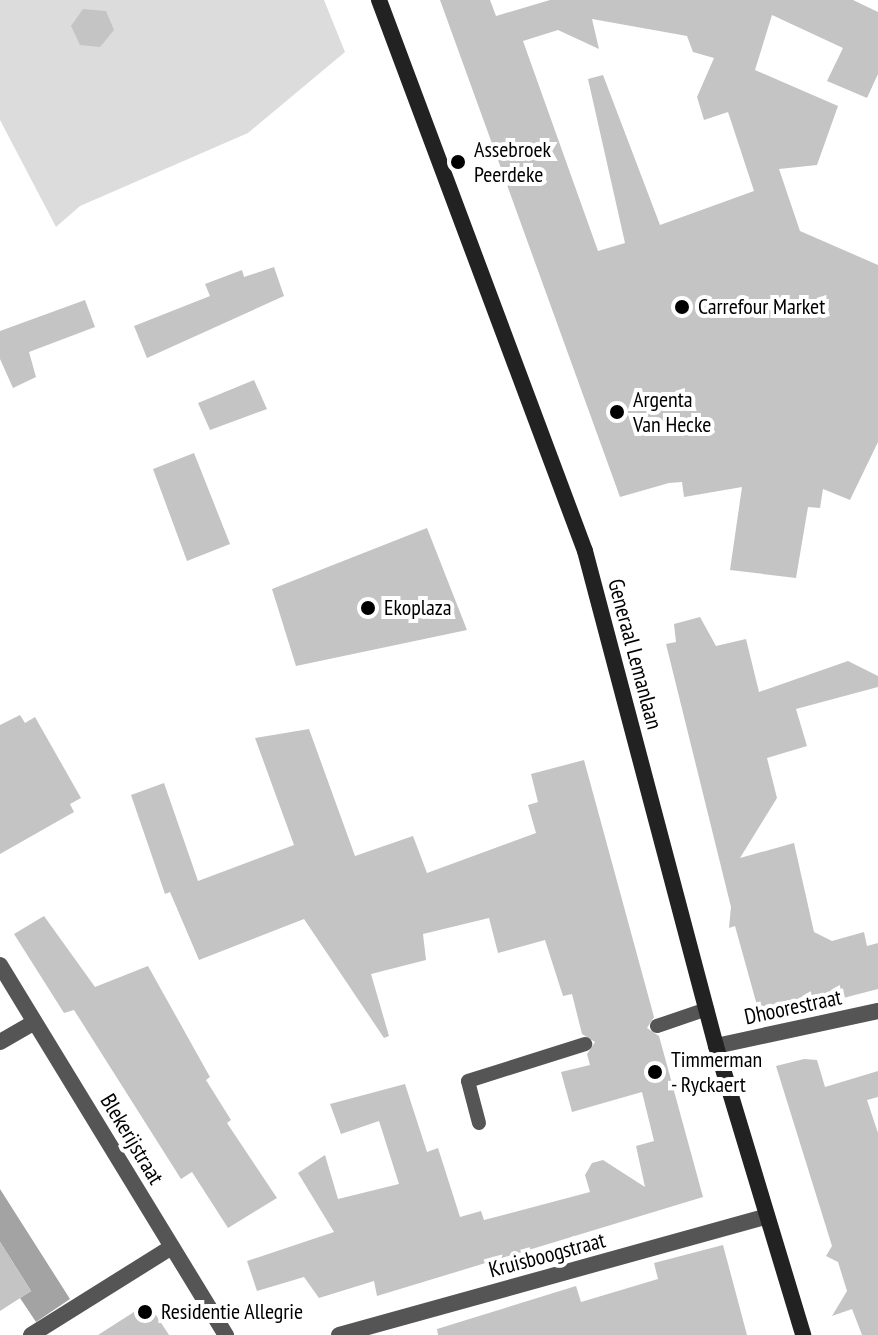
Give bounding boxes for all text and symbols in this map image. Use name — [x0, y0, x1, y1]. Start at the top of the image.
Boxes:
place label: Assebroek Peerdeke — [474, 136, 551, 188]
marker: Assebroek Peerdeke — [449, 153, 467, 171]
place label: Carrefour Market — [698, 294, 825, 320]
marker: Carrefour Market — [673, 298, 691, 316]
place label: Argenta Van Hecke — [633, 386, 711, 438]
marker: Argenta Van Hecke — [608, 403, 626, 421]
street label: Generaal Lemanlaan — [602, 576, 668, 732]
place label: Ekoplaza — [384, 595, 451, 621]
marker: Ekoplaza — [359, 599, 377, 617]
street label: Dhoorestraat — [742, 984, 844, 1030]
place label: Timmerman - Ryckaert — [671, 1046, 762, 1098]
marker: Timmerman - Ryckaert — [646, 1063, 664, 1081]
street label: Blekerijstraat — [95, 1089, 169, 1189]
street label: Kruisboogstraat — [486, 1227, 608, 1283]
place label: Residentie Allegrie — [161, 1299, 304, 1325]
marker: Residentie Allegrie — [136, 1303, 154, 1321]

